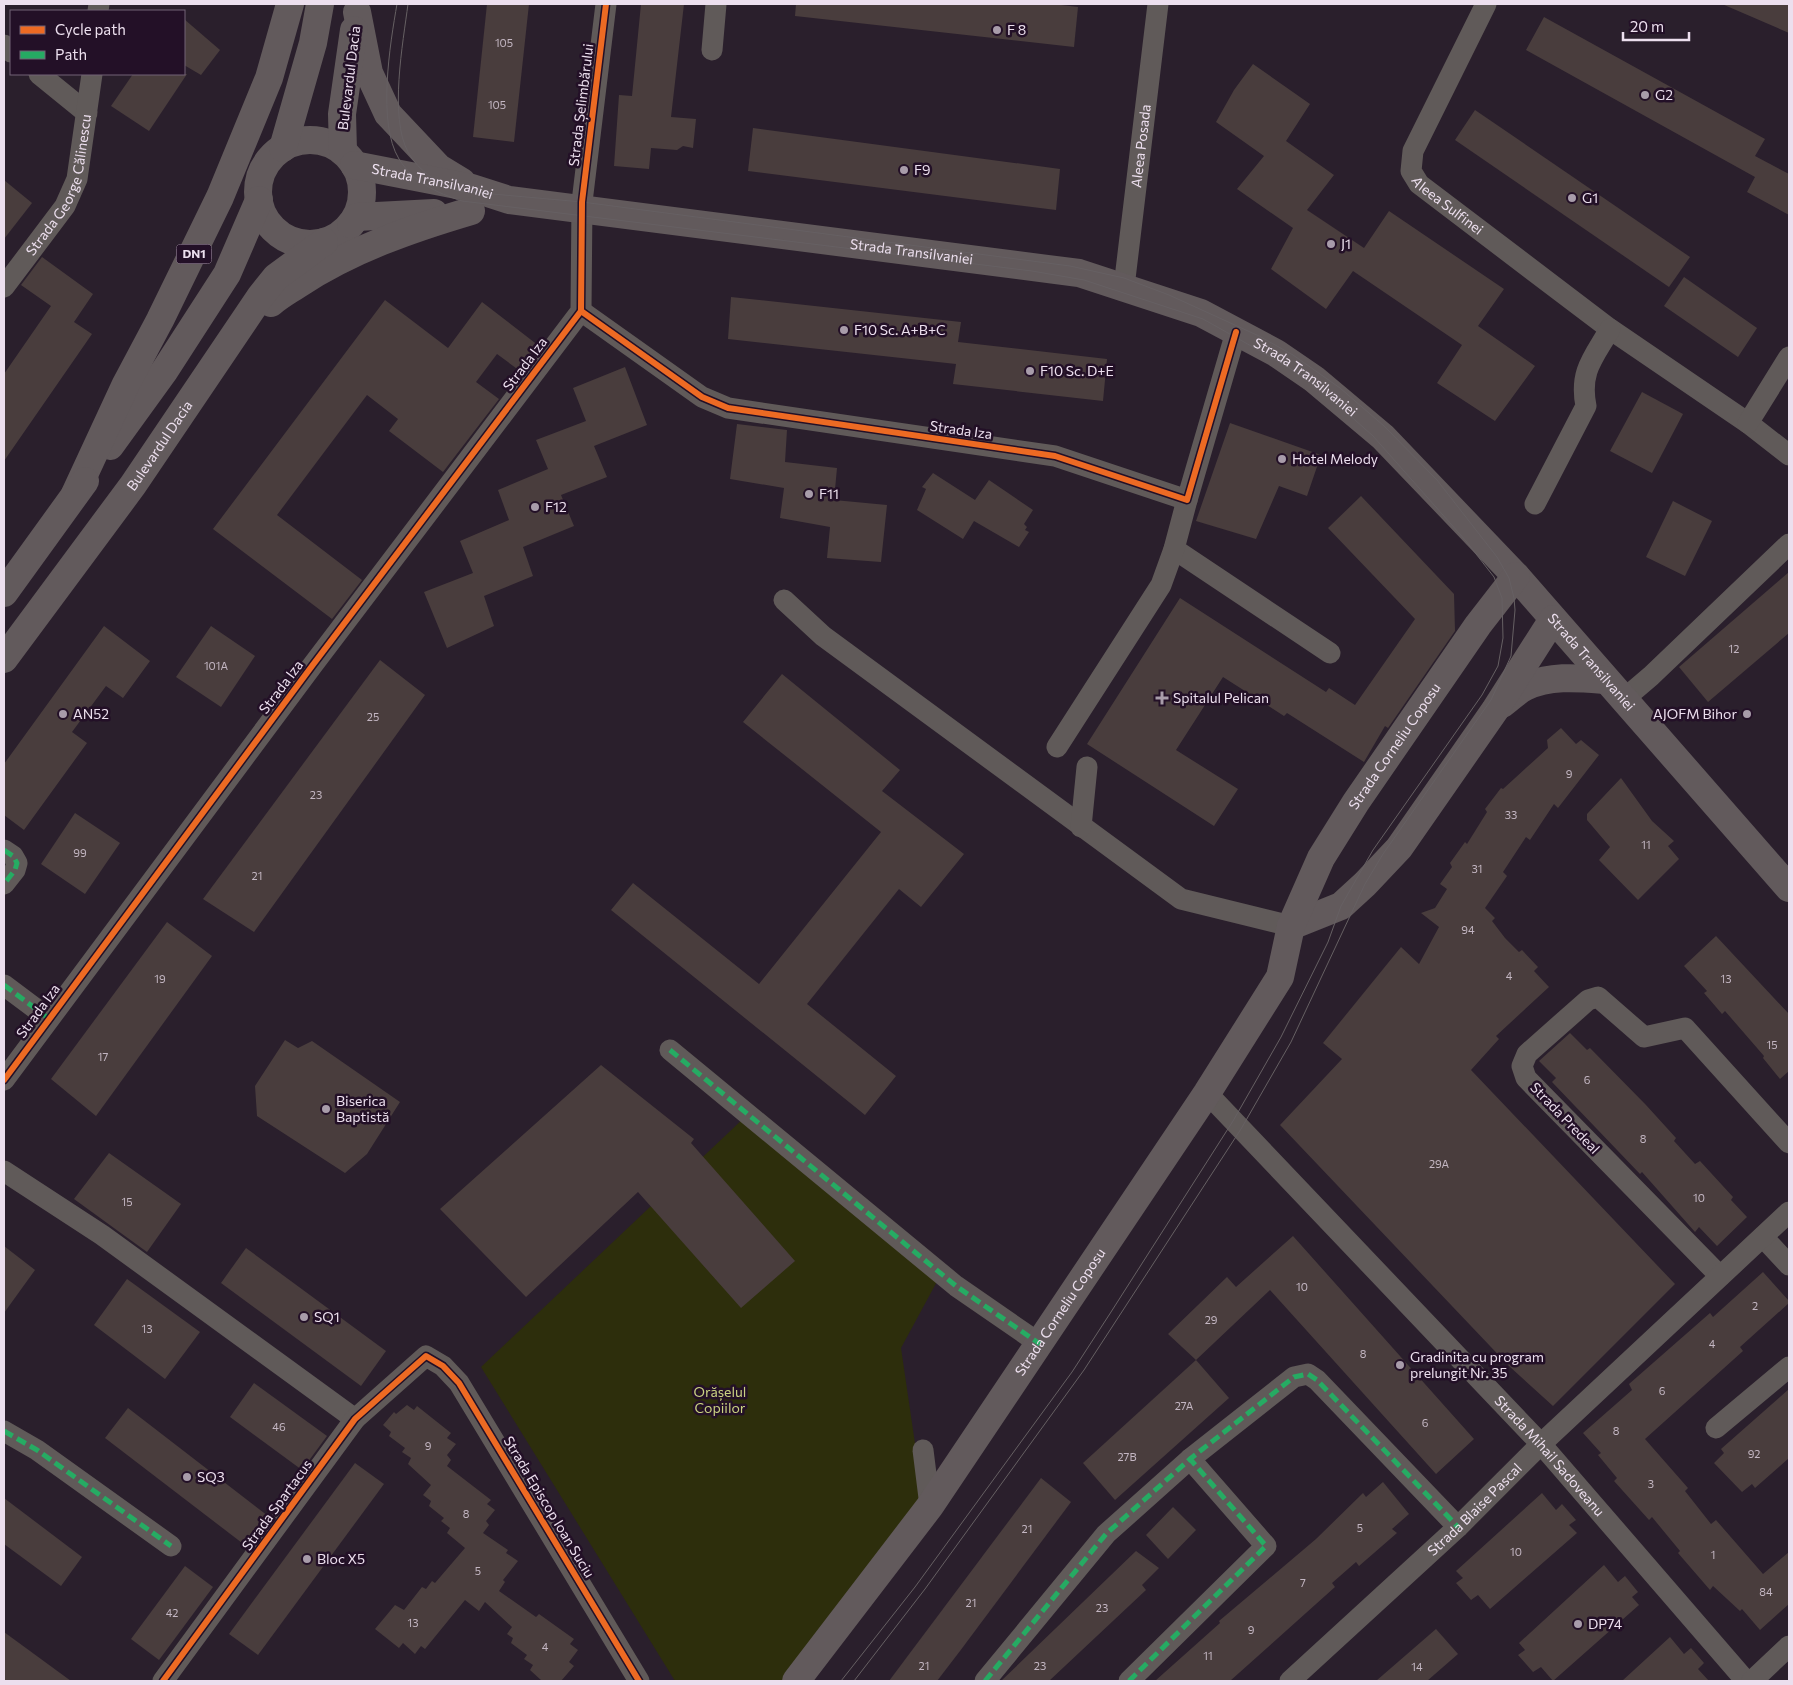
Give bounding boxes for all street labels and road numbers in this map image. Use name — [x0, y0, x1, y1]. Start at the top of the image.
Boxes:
street label: Bulevardul Dacia — [334, 25, 363, 131]
street label: Strada Șelimbărului — [565, 43, 597, 167]
street label: Aleea Posada — [1127, 103, 1154, 189]
street label: Strada George Călinescu — [22, 113, 94, 258]
street label: Strada Transilvaniei — [370, 160, 495, 202]
street label: Aleea Sulfinei — [1408, 173, 1487, 238]
street label: Strada Transilvaniei — [849, 235, 974, 267]
road number: DN1 — [176, 244, 212, 264]
street label: Strada Iza — [499, 333, 550, 394]
street label: Strada Transilvaniei — [1251, 334, 1361, 420]
street label: Bulevardul Dacia — [123, 397, 196, 494]
street label: Strada Iza — [929, 417, 993, 442]
street label: Strada Transilvaniei — [1544, 609, 1639, 714]
street label: Strada Iza — [255, 656, 306, 717]
street label: Strada Corneliu Coposu — [1344, 679, 1444, 812]
street label: Strada Iza — [12, 980, 63, 1041]
street label: Strada Predeal — [1527, 1078, 1604, 1157]
street label: Strada Corneliu Coposu — [1011, 1245, 1109, 1379]
street label: Strada Mihail Sadoveanu — [1491, 1392, 1608, 1519]
street label: Strada Episcop Ioan Suciu — [500, 1433, 598, 1581]
street label: Strada Spartacus — [238, 1456, 315, 1553]
street label: Strada Blaise Pascal — [1424, 1459, 1525, 1559]

